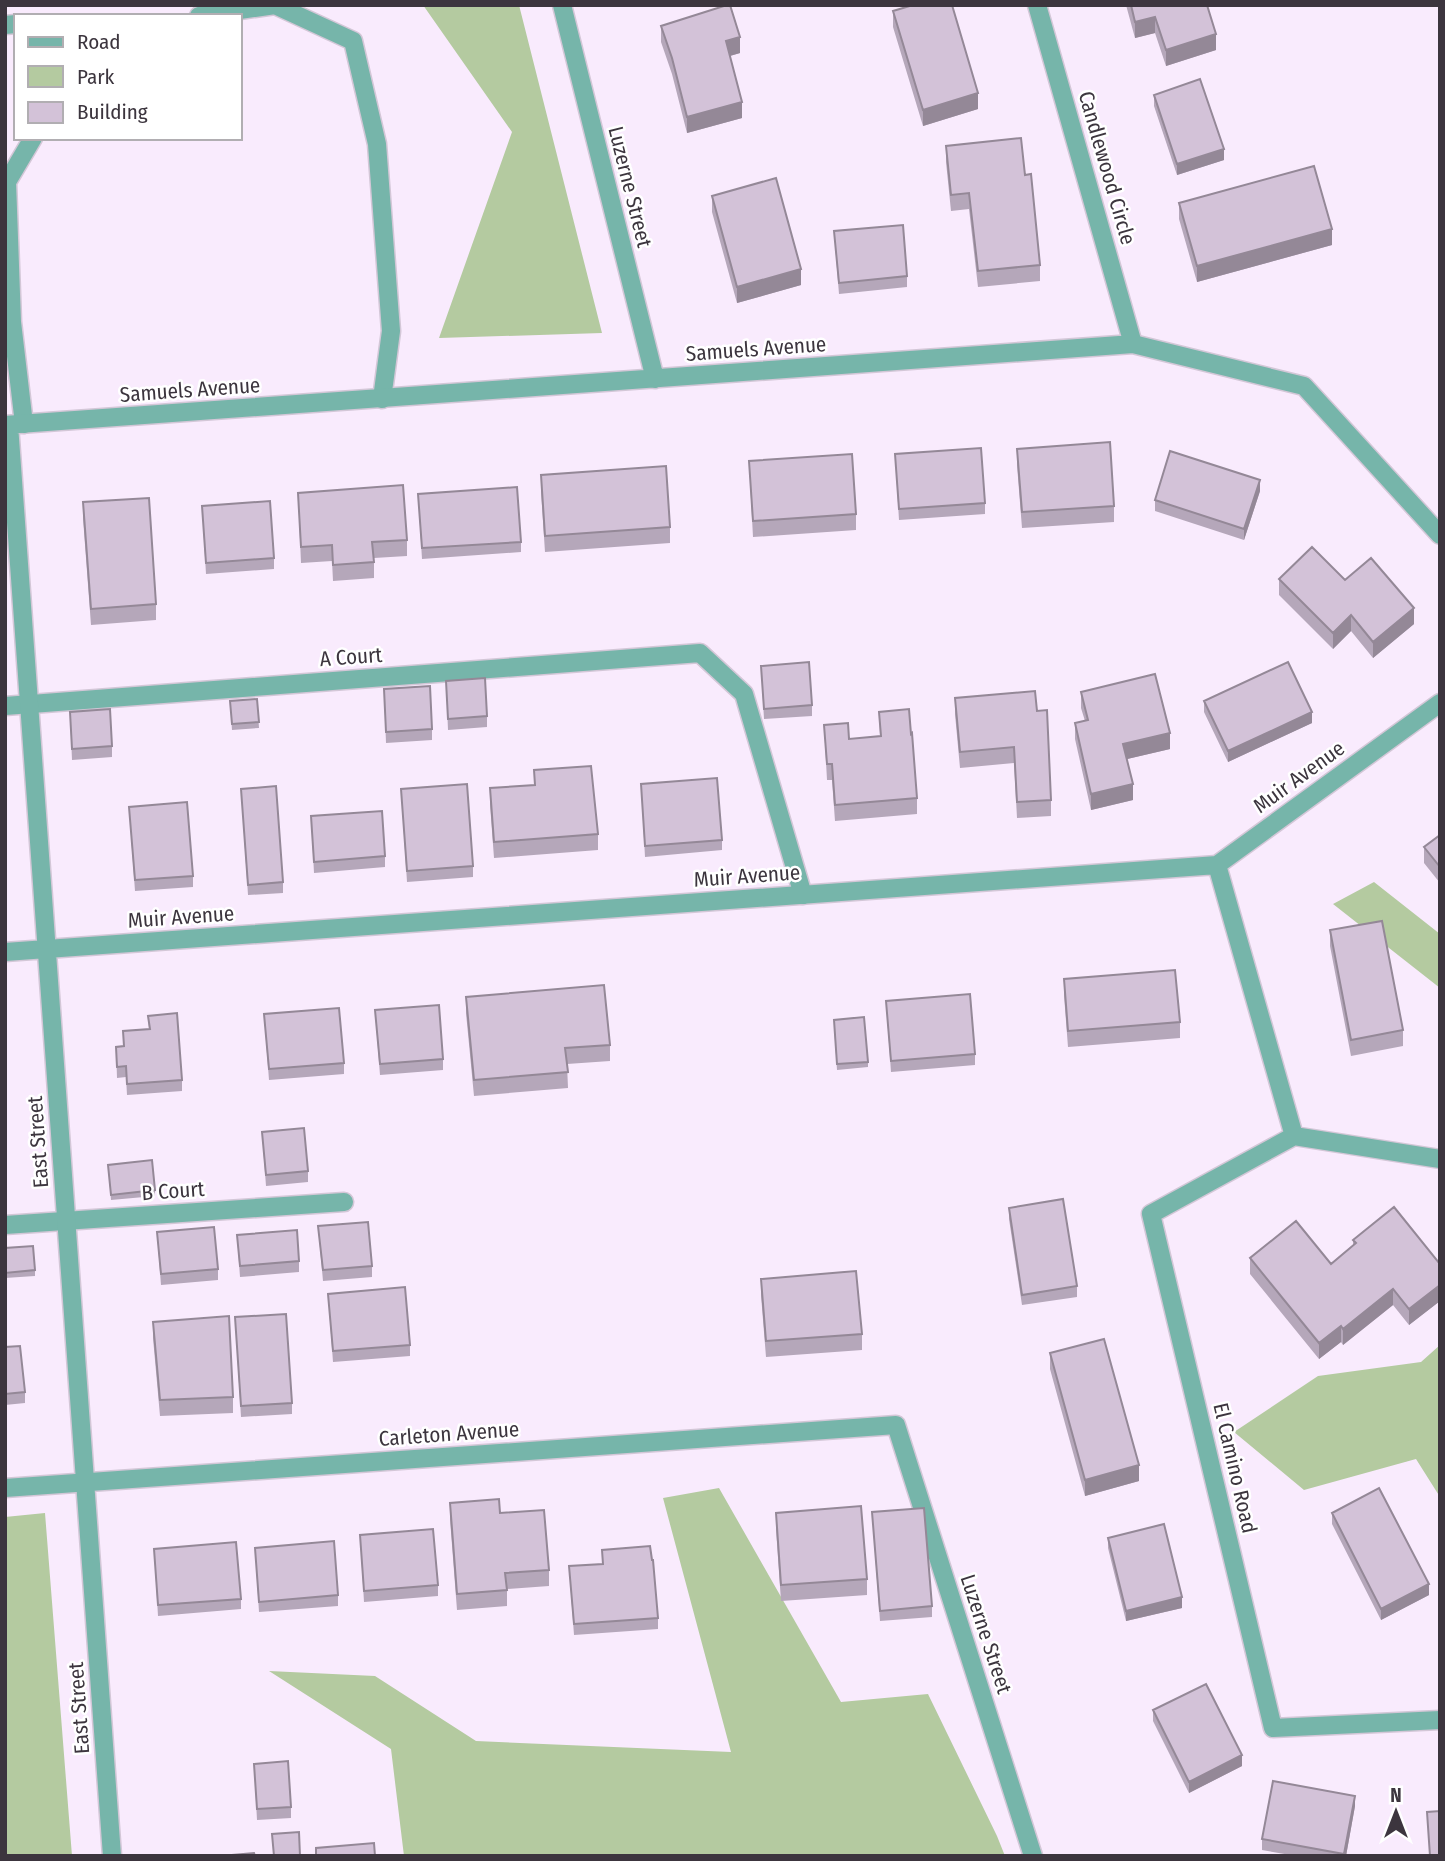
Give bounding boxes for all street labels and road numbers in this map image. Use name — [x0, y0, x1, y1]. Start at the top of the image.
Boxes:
street label: Candlewood Circle — [1073, 88, 1141, 248]
street label: Luzerne Street — [602, 124, 658, 250]
street label: Samuels Avenue — [685, 331, 827, 367]
street label: Samuels Avenue — [119, 372, 261, 408]
street label: A Court — [319, 642, 383, 672]
street label: Muir Avenue — [1248, 735, 1350, 819]
street label: Muir Avenue — [693, 859, 801, 893]
street label: Muir Avenue — [127, 900, 235, 934]
street label: East Street — [22, 1095, 54, 1189]
street label: B Court — [141, 1176, 205, 1206]
street label: El Camino Road — [1207, 1400, 1263, 1536]
street label: Carleton Avenue — [378, 1416, 520, 1452]
street label: Luzerne Street — [955, 1571, 1018, 1697]
street label: East Street — [63, 1661, 95, 1755]

